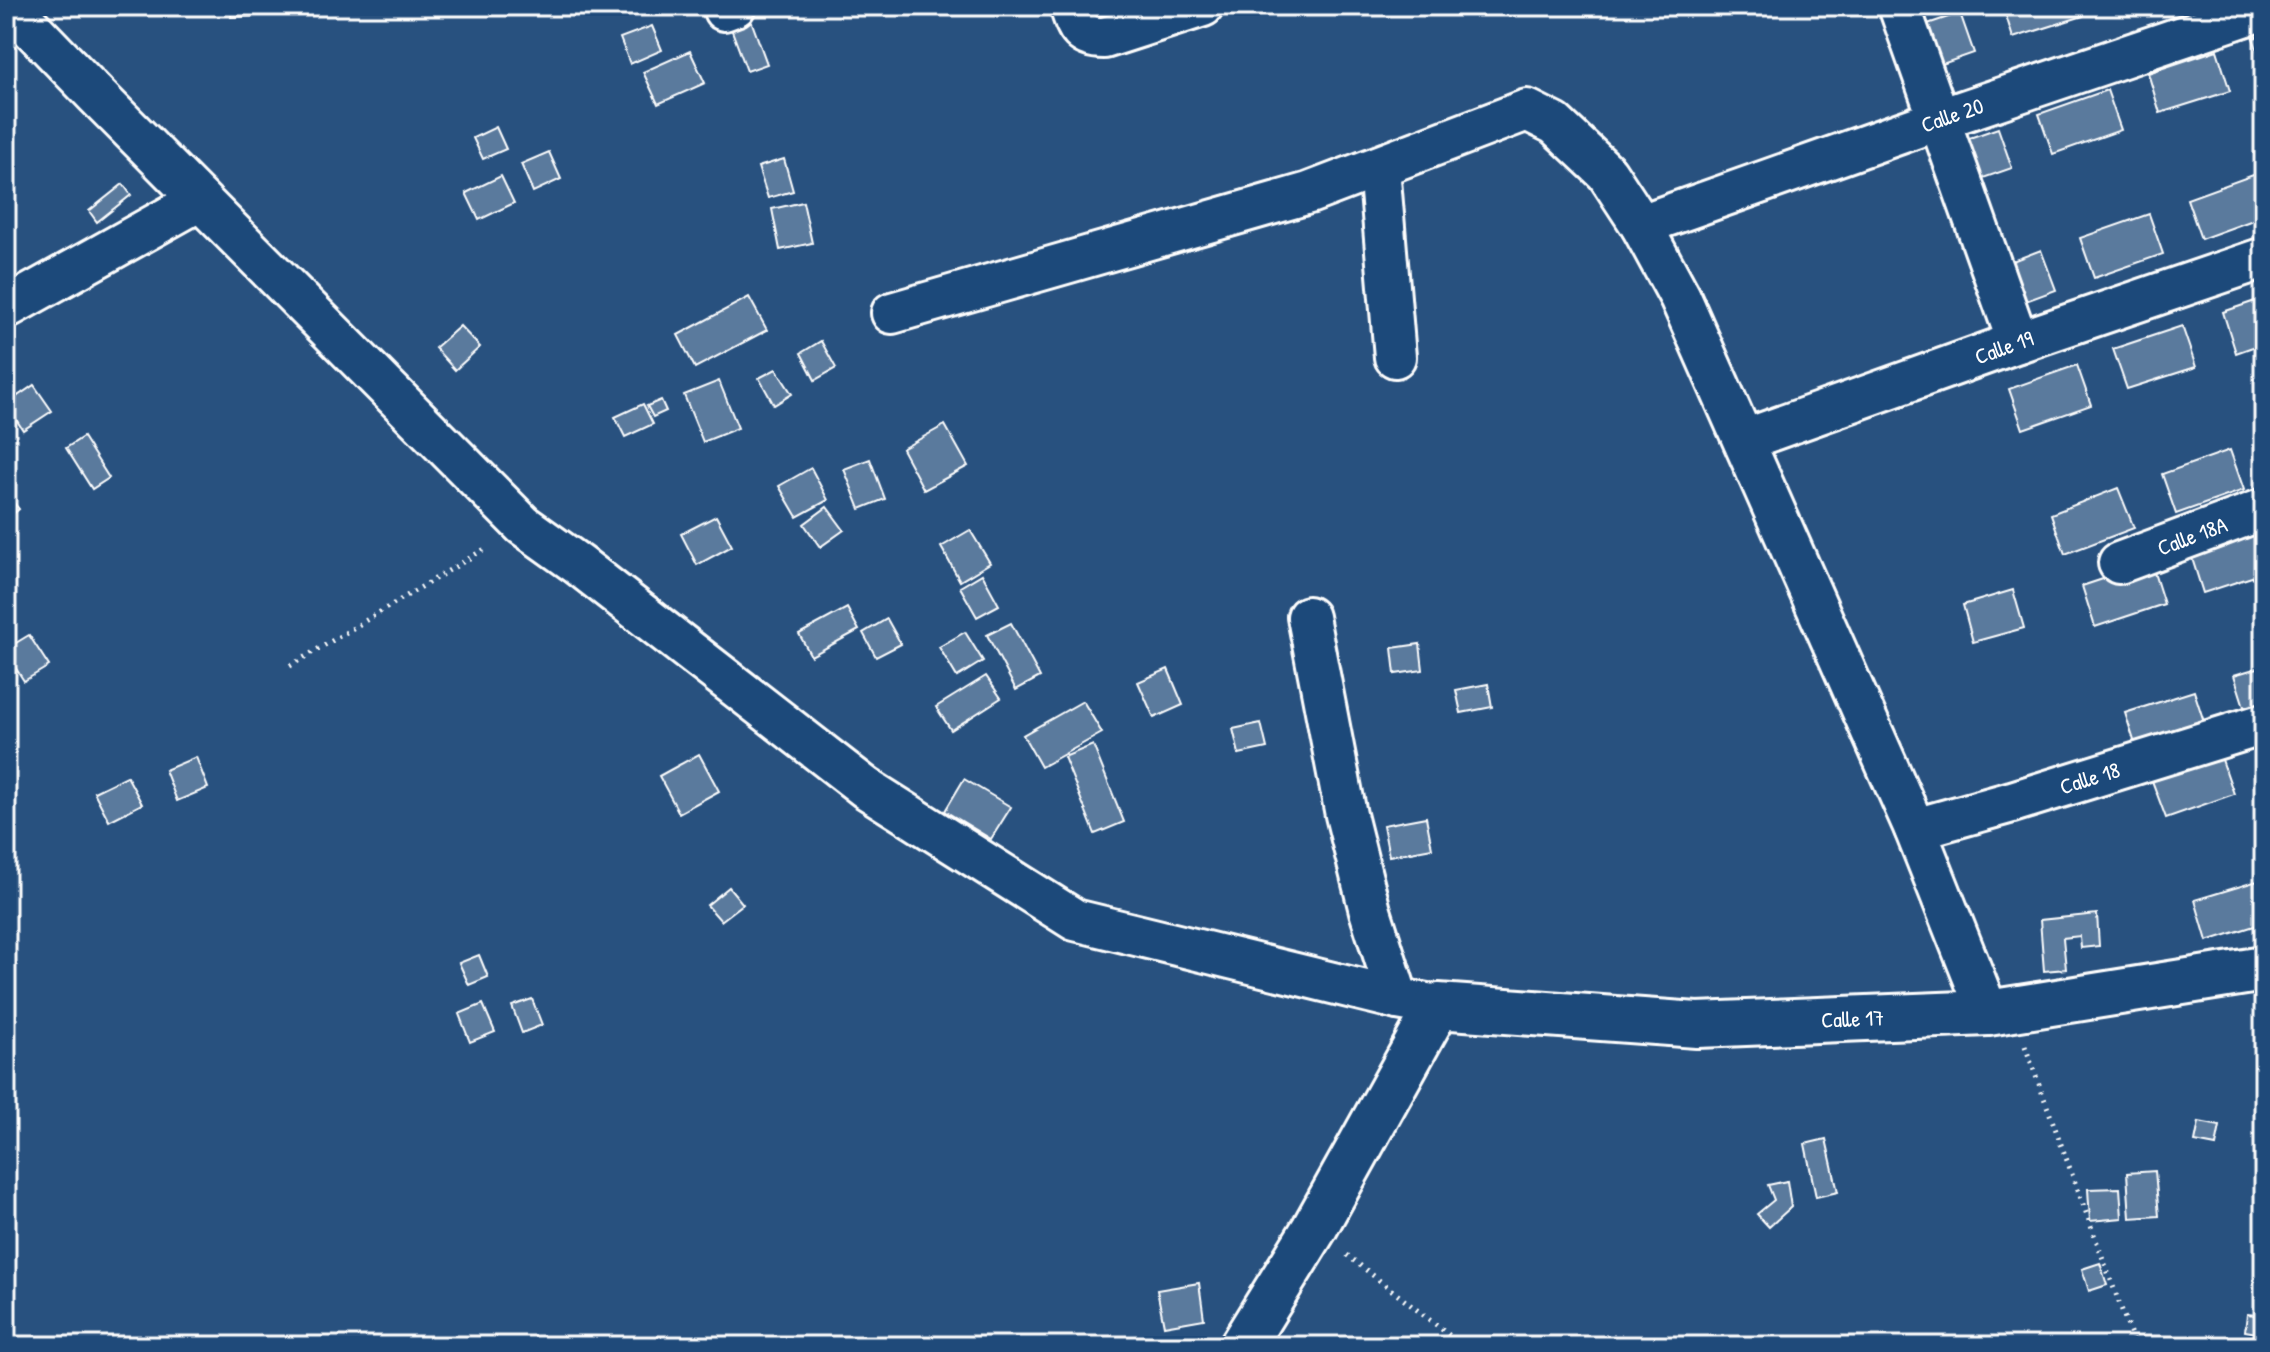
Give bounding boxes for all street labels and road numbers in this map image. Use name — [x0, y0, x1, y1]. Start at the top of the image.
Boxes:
street label: Calle 20 — [1917, 90, 1987, 140]
street label: Calle 19 — [1971, 323, 2037, 371]
street label: Calle 18A — [2153, 509, 2231, 562]
street label: Calle 18 — [2056, 755, 2124, 801]
street label: Calle 17 — [1821, 1002, 1885, 1035]

